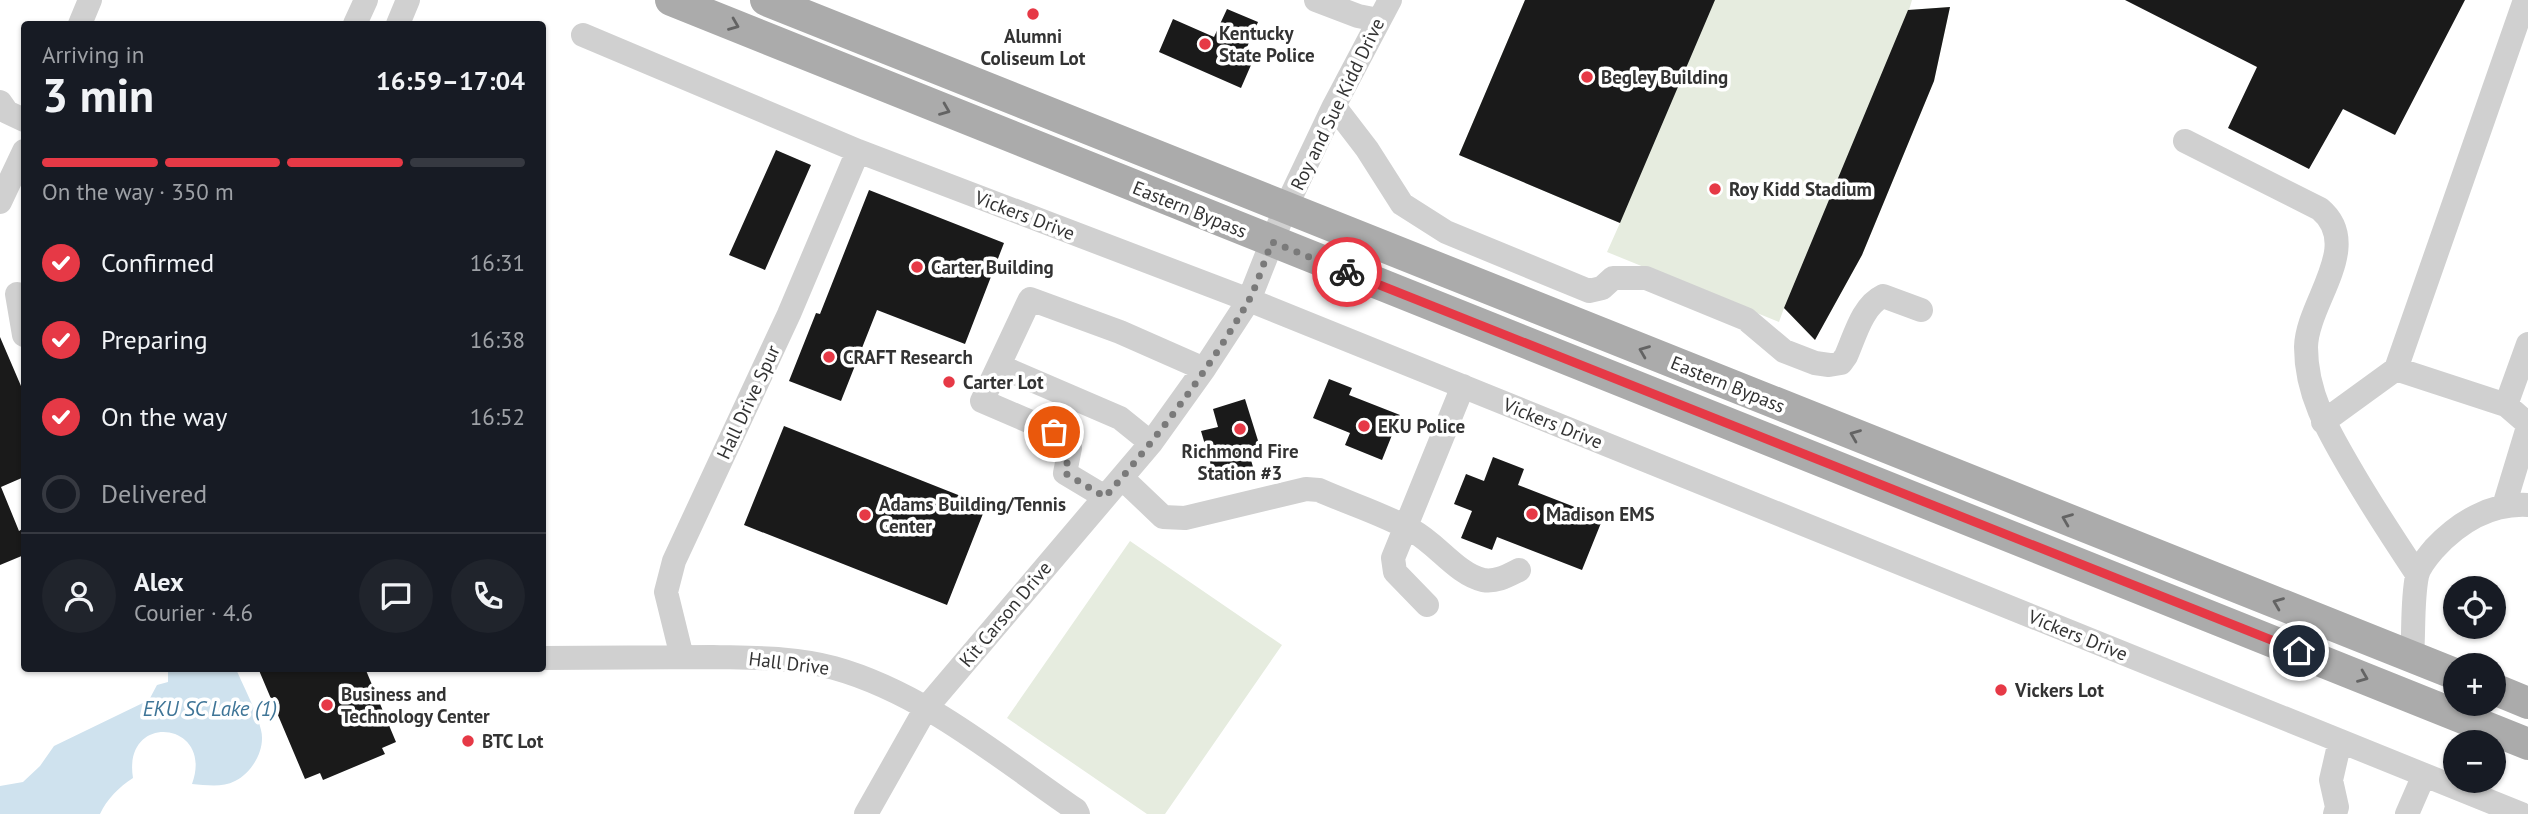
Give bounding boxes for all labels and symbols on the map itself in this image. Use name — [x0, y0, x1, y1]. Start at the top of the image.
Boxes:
marker: Alumni Coliseum Lot — [1025, 6, 1041, 22]
street label: Roy and Sue Kidd Drive — [1285, 14, 1389, 194]
one-way arrow — [728, 17, 740, 31]
place label: Kentucky State Police — [1219, 21, 1315, 67]
place label: Alumni Coliseum Lot — [981, 24, 1086, 70]
marker: Kentucky State Police — [1197, 36, 1213, 52]
place label: Begley Building — [1601, 65, 1728, 89]
marker: Begley Building — [1579, 69, 1595, 85]
one-way arrow — [939, 102, 951, 116]
street label: Eastern Bypass — [1129, 175, 1251, 243]
place label: Roy Kidd Stadium — [1729, 177, 1872, 201]
marker: Roy Kidd Stadium — [1707, 181, 1723, 197]
street label: Vickers Drive — [971, 185, 1078, 245]
courier — [1312, 237, 1382, 307]
place label: Carter Building — [931, 255, 1054, 279]
marker: Carter Building — [909, 259, 925, 275]
street label: Hall Drive Spur — [711, 341, 785, 463]
place label: CRAFT Research — [843, 345, 973, 369]
one-way arrow — [1638, 346, 1650, 360]
marker: CRAFT Research — [821, 349, 837, 365]
street label: Eastern Bypass — [1667, 350, 1789, 418]
place label: Carter Lot — [963, 370, 1044, 394]
marker: Carter Lot — [941, 374, 957, 390]
street label: Vickers Drive — [1499, 392, 1606, 454]
pin — [1024, 402, 1084, 462]
place label: EKU Police — [1378, 414, 1465, 438]
marker: EKU Police — [1356, 418, 1372, 434]
marker: Richmond Fire Station #3 — [1232, 421, 1248, 437]
one-way arrow — [1850, 430, 1862, 444]
place label: Richmond Fire Station #3 — [1181, 439, 1299, 485]
place label: Adams Building/Tennis Center — [879, 492, 1066, 538]
place label: Madison EMS — [1546, 502, 1655, 526]
marker: Madison EMS — [1524, 506, 1540, 522]
marker: Adams Building/Tennis Center — [857, 507, 873, 523]
one-way arrow — [2061, 514, 2073, 528]
street label: Kit Carson Drive — [954, 556, 1056, 672]
one-way arrow — [2273, 598, 2285, 612]
street label: Vickers Drive — [2024, 604, 2131, 666]
pin — [2269, 621, 2329, 681]
street label: Hall Drive — [747, 646, 831, 680]
one-way arrow — [2356, 668, 2368, 682]
place label: Vickers Lot — [2014, 678, 2104, 702]
place label: Business and Technology Center — [341, 682, 490, 728]
marker: Vickers Lot — [1993, 682, 2009, 698]
water label: EKU SC Lake (1) — [143, 695, 277, 722]
marker: Business and Technology Center — [319, 697, 335, 713]
place label: BTC Lot — [482, 729, 544, 753]
marker: BTC Lot — [460, 733, 476, 749]

